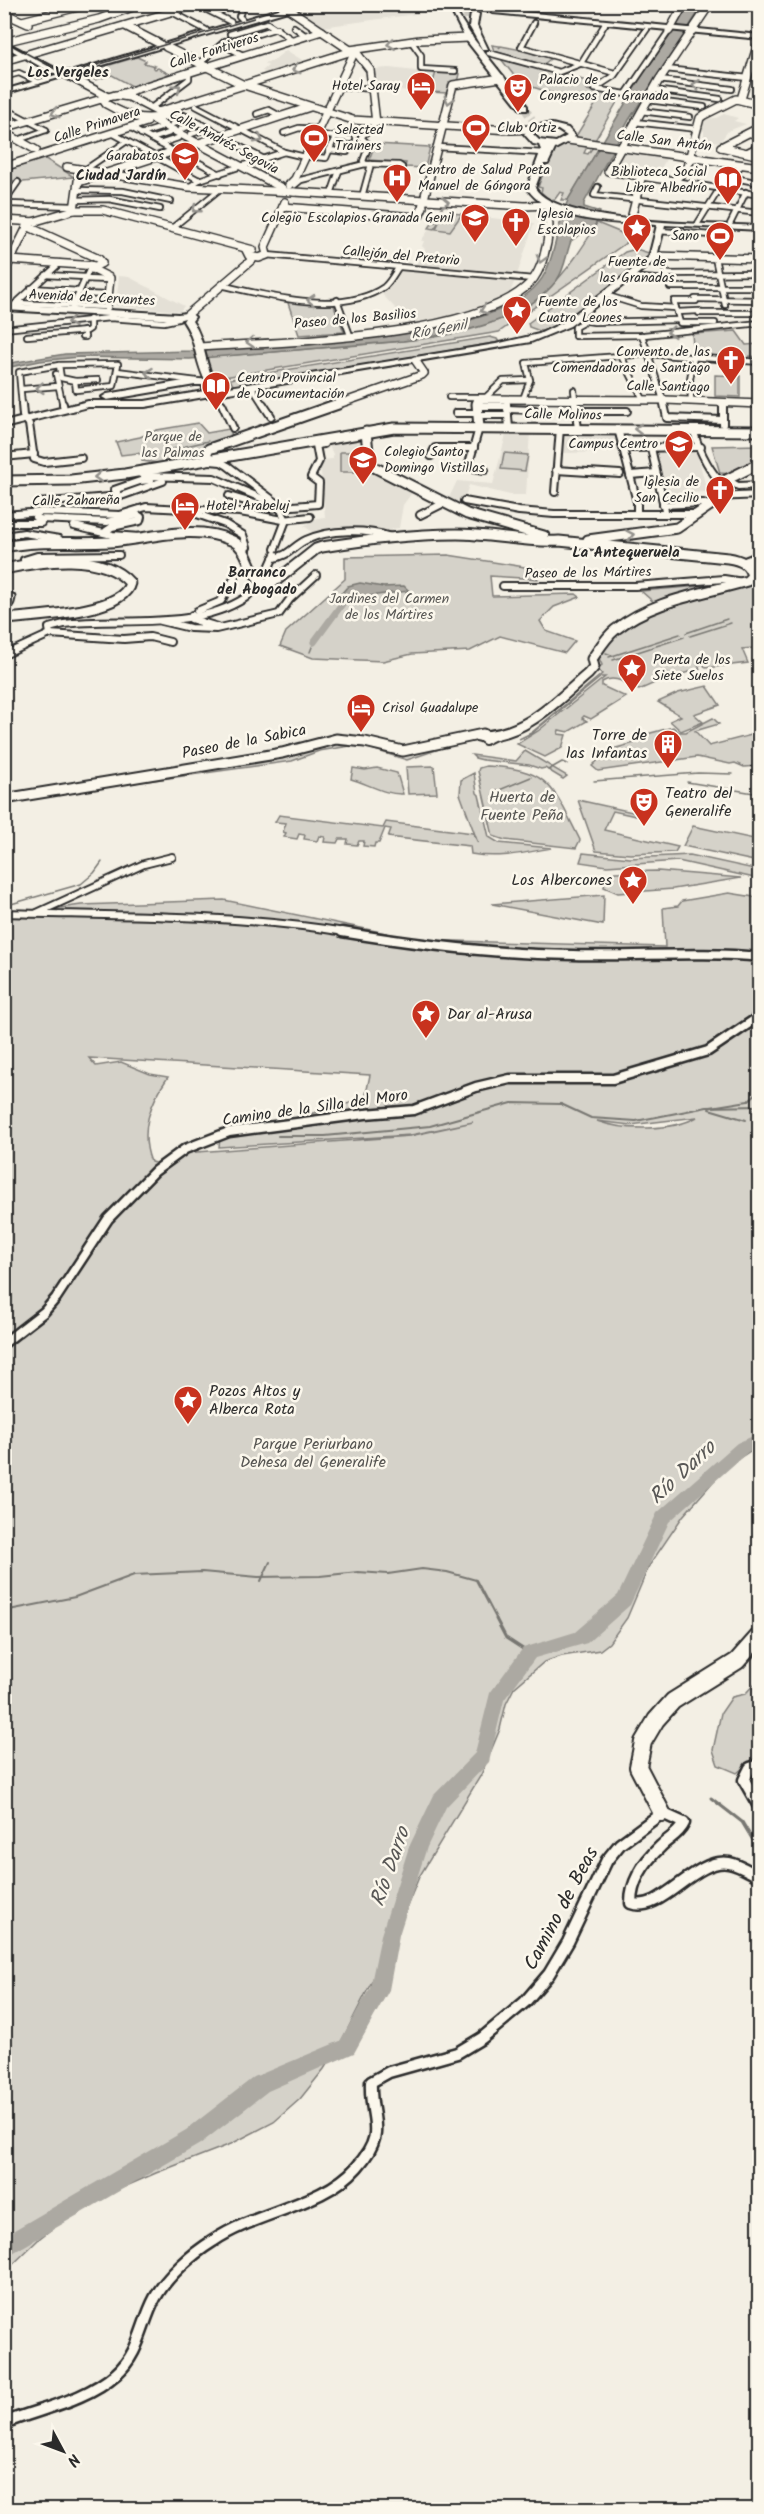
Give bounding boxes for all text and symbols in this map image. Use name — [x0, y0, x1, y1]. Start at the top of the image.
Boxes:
street label: Calle Fontiveros — [166, 27, 262, 75]
one-way arrow — [387, 37, 396, 49]
district label: Los Vergeles — [27, 61, 109, 85]
one-way arrow — [291, 62, 302, 74]
place label: Palacio de Congresos de Granada — [539, 69, 669, 107]
hotel icon: Hotel Saray — [405, 70, 437, 112]
theatre icon: Palacio de Congresos de Granada — [502, 72, 534, 114]
place label: Hotel Saray — [332, 75, 400, 97]
one-way arrow — [691, 79, 700, 92]
one-way arrow — [170, 84, 181, 95]
one-way arrow — [444, 95, 457, 105]
street label: Calle Primavera — [51, 101, 143, 149]
street label: Calle Andrés Segovia — [165, 104, 283, 180]
one-way arrow — [50, 105, 61, 118]
sports icon: Club Ortiz — [460, 112, 492, 154]
place label: Club Ortiz — [497, 117, 557, 139]
place label: Selected Trainers — [335, 119, 384, 157]
sports icon: Selected Trainers — [298, 122, 330, 164]
street label: Calle San Antón — [615, 124, 713, 158]
one-way arrow — [253, 132, 263, 143]
school or university icon: Garabatos — [169, 140, 201, 182]
place label: Garabatos — [106, 145, 164, 167]
place label: Centro de Salud Poeta Manuel de Góngora — [418, 159, 550, 197]
place label: Biblioteca Social Libre Albedrío — [611, 161, 708, 199]
hospital icon: Centro de Salud Poeta Manuel de Góngora — [381, 162, 413, 204]
district label: Ciudad Jardín — [76, 164, 166, 188]
library icon: Biblioteca Social Libre Albedrío — [712, 164, 744, 206]
one-way arrow — [440, 195, 449, 208]
one-way arrow — [192, 201, 203, 212]
school or university icon: Colegio Escolapios Granada Genil — [459, 202, 491, 244]
place label: Iglesia Escolapios — [537, 203, 596, 241]
church icon: Iglesia Escolapios — [500, 206, 532, 248]
place label: Colegio Escolapios Granada Genil — [261, 207, 455, 229]
place icon: Fuente de las Granadas — [621, 212, 653, 254]
sports icon: Sano — [704, 220, 736, 262]
place label: Sano — [671, 225, 699, 247]
street label: Callejón del Pretorio — [341, 240, 461, 272]
place label: Fuente de las Granadas — [600, 251, 674, 289]
one-way arrow — [536, 253, 548, 264]
street label: Avenida de Cervantes — [28, 284, 156, 312]
place label: Fuente de los Cuatro Leones — [538, 291, 622, 329]
one-way arrow — [306, 294, 315, 307]
place icon: Fuente de los Cuatro Leones — [501, 294, 533, 336]
one-way arrow — [479, 302, 490, 315]
street label: Paseo de los Basilios — [293, 303, 417, 335]
water label: Río Genil — [409, 313, 472, 347]
one-way arrow — [66, 315, 75, 327]
one-way arrow — [666, 325, 675, 338]
one-way arrow — [245, 336, 254, 349]
place label: Convento de las Comendadoras de Santiago — [552, 341, 710, 379]
church icon: Convento de las Comendadoras de Santiago — [715, 344, 747, 386]
place label: Centro Provincial de Documentación — [237, 367, 344, 405]
one-way arrow — [144, 368, 153, 380]
library icon: Centro Provincial de Documentación — [200, 370, 232, 412]
street label: Calle Santiago — [626, 375, 710, 399]
one-way arrow — [35, 381, 44, 394]
street label: Calle Molinos — [524, 403, 602, 427]
one-way arrow — [634, 423, 643, 435]
park label: Parque de las Palmas — [142, 426, 204, 464]
school or university icon: Campus Centro — [663, 428, 695, 470]
place label: Campus Centro — [568, 433, 658, 455]
place label: Colegio Santo Domingo Vistillas — [384, 441, 485, 479]
school or university icon: Colegio Santo Domingo Vistillas — [347, 444, 379, 486]
one-way arrow — [94, 471, 103, 484]
place label: Iglesia de San Cecilio — [635, 471, 700, 509]
church icon: Iglesia de San Cecilio — [704, 474, 736, 516]
street label: Calle Zahareña — [32, 489, 120, 513]
hotel icon: Hotel Arabeluj — [169, 490, 201, 532]
place label: Hotel Arabeluj — [206, 495, 290, 517]
one-way arrow — [625, 529, 635, 542]
district label: La Antequeruela — [572, 541, 680, 565]
district label: Barranco del Abogado — [217, 561, 297, 602]
street label: Paseo de los Mártires — [525, 561, 652, 585]
park label: Jardines del Carmen de los Mártires — [329, 588, 449, 626]
place label: Puerta de los Siete Suelos — [653, 649, 731, 687]
place icon: Puerta de los Siete Suelos — [616, 652, 648, 694]
hotel icon: Crisol Guadalupe — [345, 692, 377, 734]
place label: Crisol Guadalupe — [382, 697, 479, 719]
street label: Paseo de la Sabica — [180, 718, 308, 766]
place label: Torre de las Infantas — [566, 723, 647, 766]
building icon: Torre de las Infantas — [652, 728, 684, 770]
place label: Teatro del Generalife — [665, 781, 733, 824]
park label: Huerta de Fuente Peña — [480, 785, 564, 828]
theatre icon: Teatro del Generalife — [628, 786, 660, 828]
place icon: Los Albercones — [617, 864, 649, 906]
place label: Los Albercones — [511, 868, 612, 893]
place icon: Dar al-Arusa — [410, 998, 442, 1040]
place label: Dar al-Arusa — [447, 1002, 532, 1027]
street label: Camino de la Silla del Moro — [221, 1083, 409, 1133]
place label: Pozos Altos y Alberca Rota — [209, 1379, 301, 1422]
place icon: Pozos Altos y Alberca Rota — [172, 1384, 204, 1426]
park label: Parque Periurbano Dehesa del Generalife — [240, 1432, 386, 1475]
water label: Río Darro — [642, 1432, 725, 1513]
water label: Río Darro — [362, 1821, 420, 1911]
street label: Camino de Beas — [516, 1841, 608, 1977]
north arrow — [33, 2421, 93, 2481]
text: N — [60, 2448, 86, 2472]

